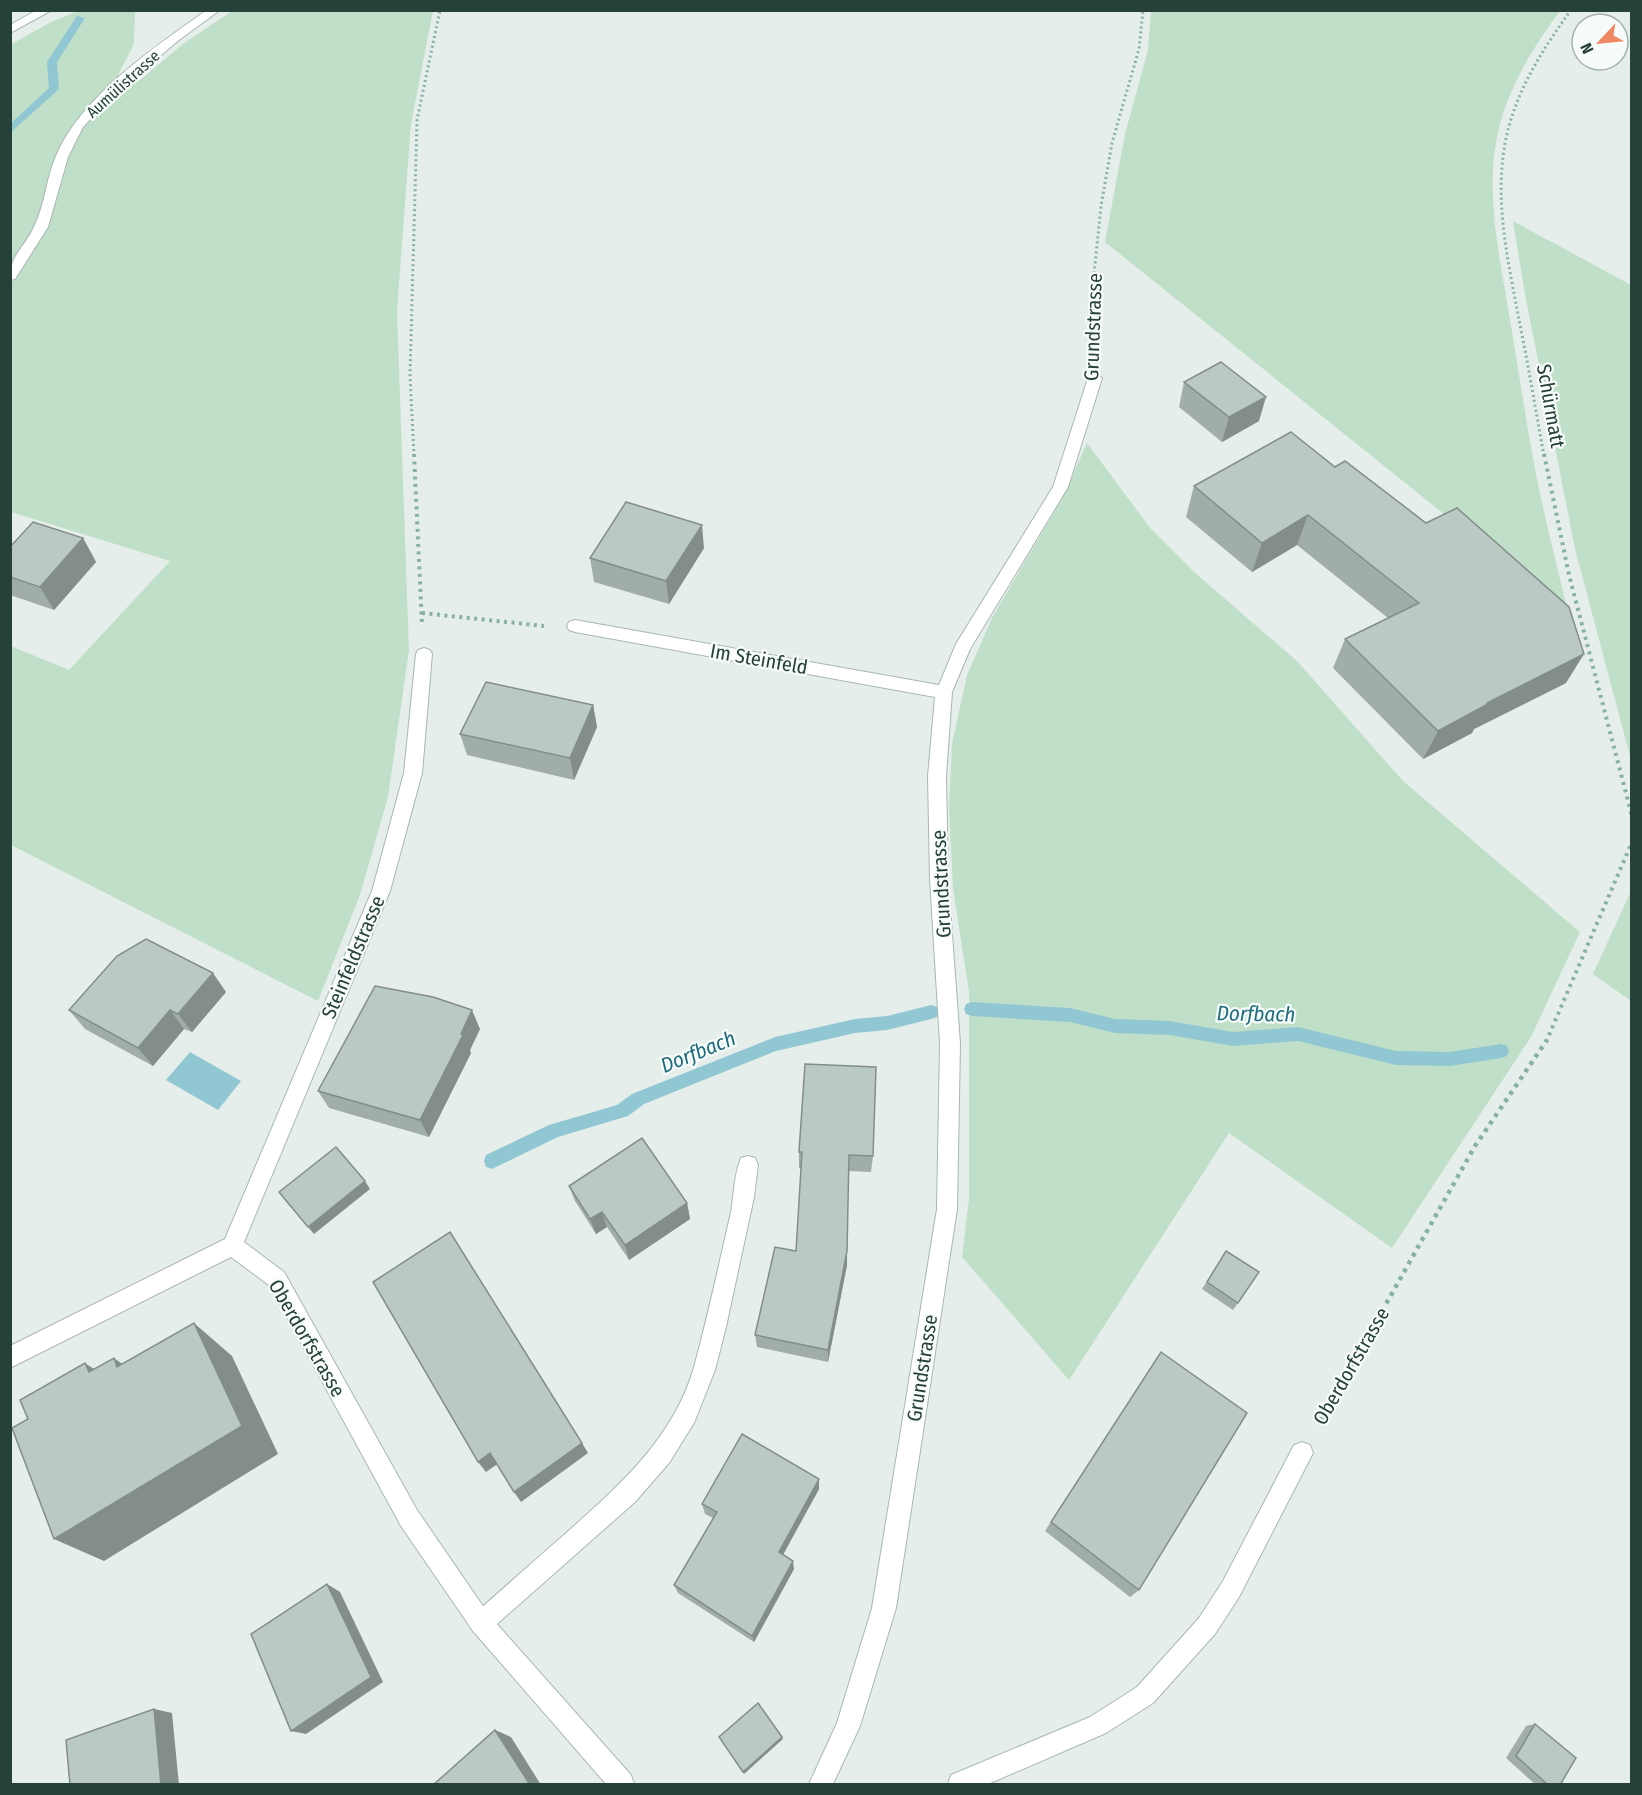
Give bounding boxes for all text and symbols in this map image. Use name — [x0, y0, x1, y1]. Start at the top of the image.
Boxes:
north arrow — [1570, 12, 1630, 72]
text: N — [1576, 40, 1598, 57]
street label: Aumülistrasse — [82, 46, 164, 122]
street label: Grundstrasse — [1079, 273, 1107, 381]
street label: Schürmatt — [1532, 362, 1570, 450]
street label: Im Steinfeld — [708, 639, 810, 679]
street label: Grundstrasse — [926, 829, 956, 939]
street label: Steinfeldstrasse — [316, 892, 390, 1022]
water label: Dorfbach — [1216, 1000, 1296, 1028]
water label: Dorfbach — [657, 1025, 739, 1079]
street label: Oberdorfstrasse — [264, 1275, 350, 1401]
street label: Oberdorfstrasse — [1308, 1303, 1394, 1429]
street label: Grundstrasse — [902, 1313, 942, 1423]

